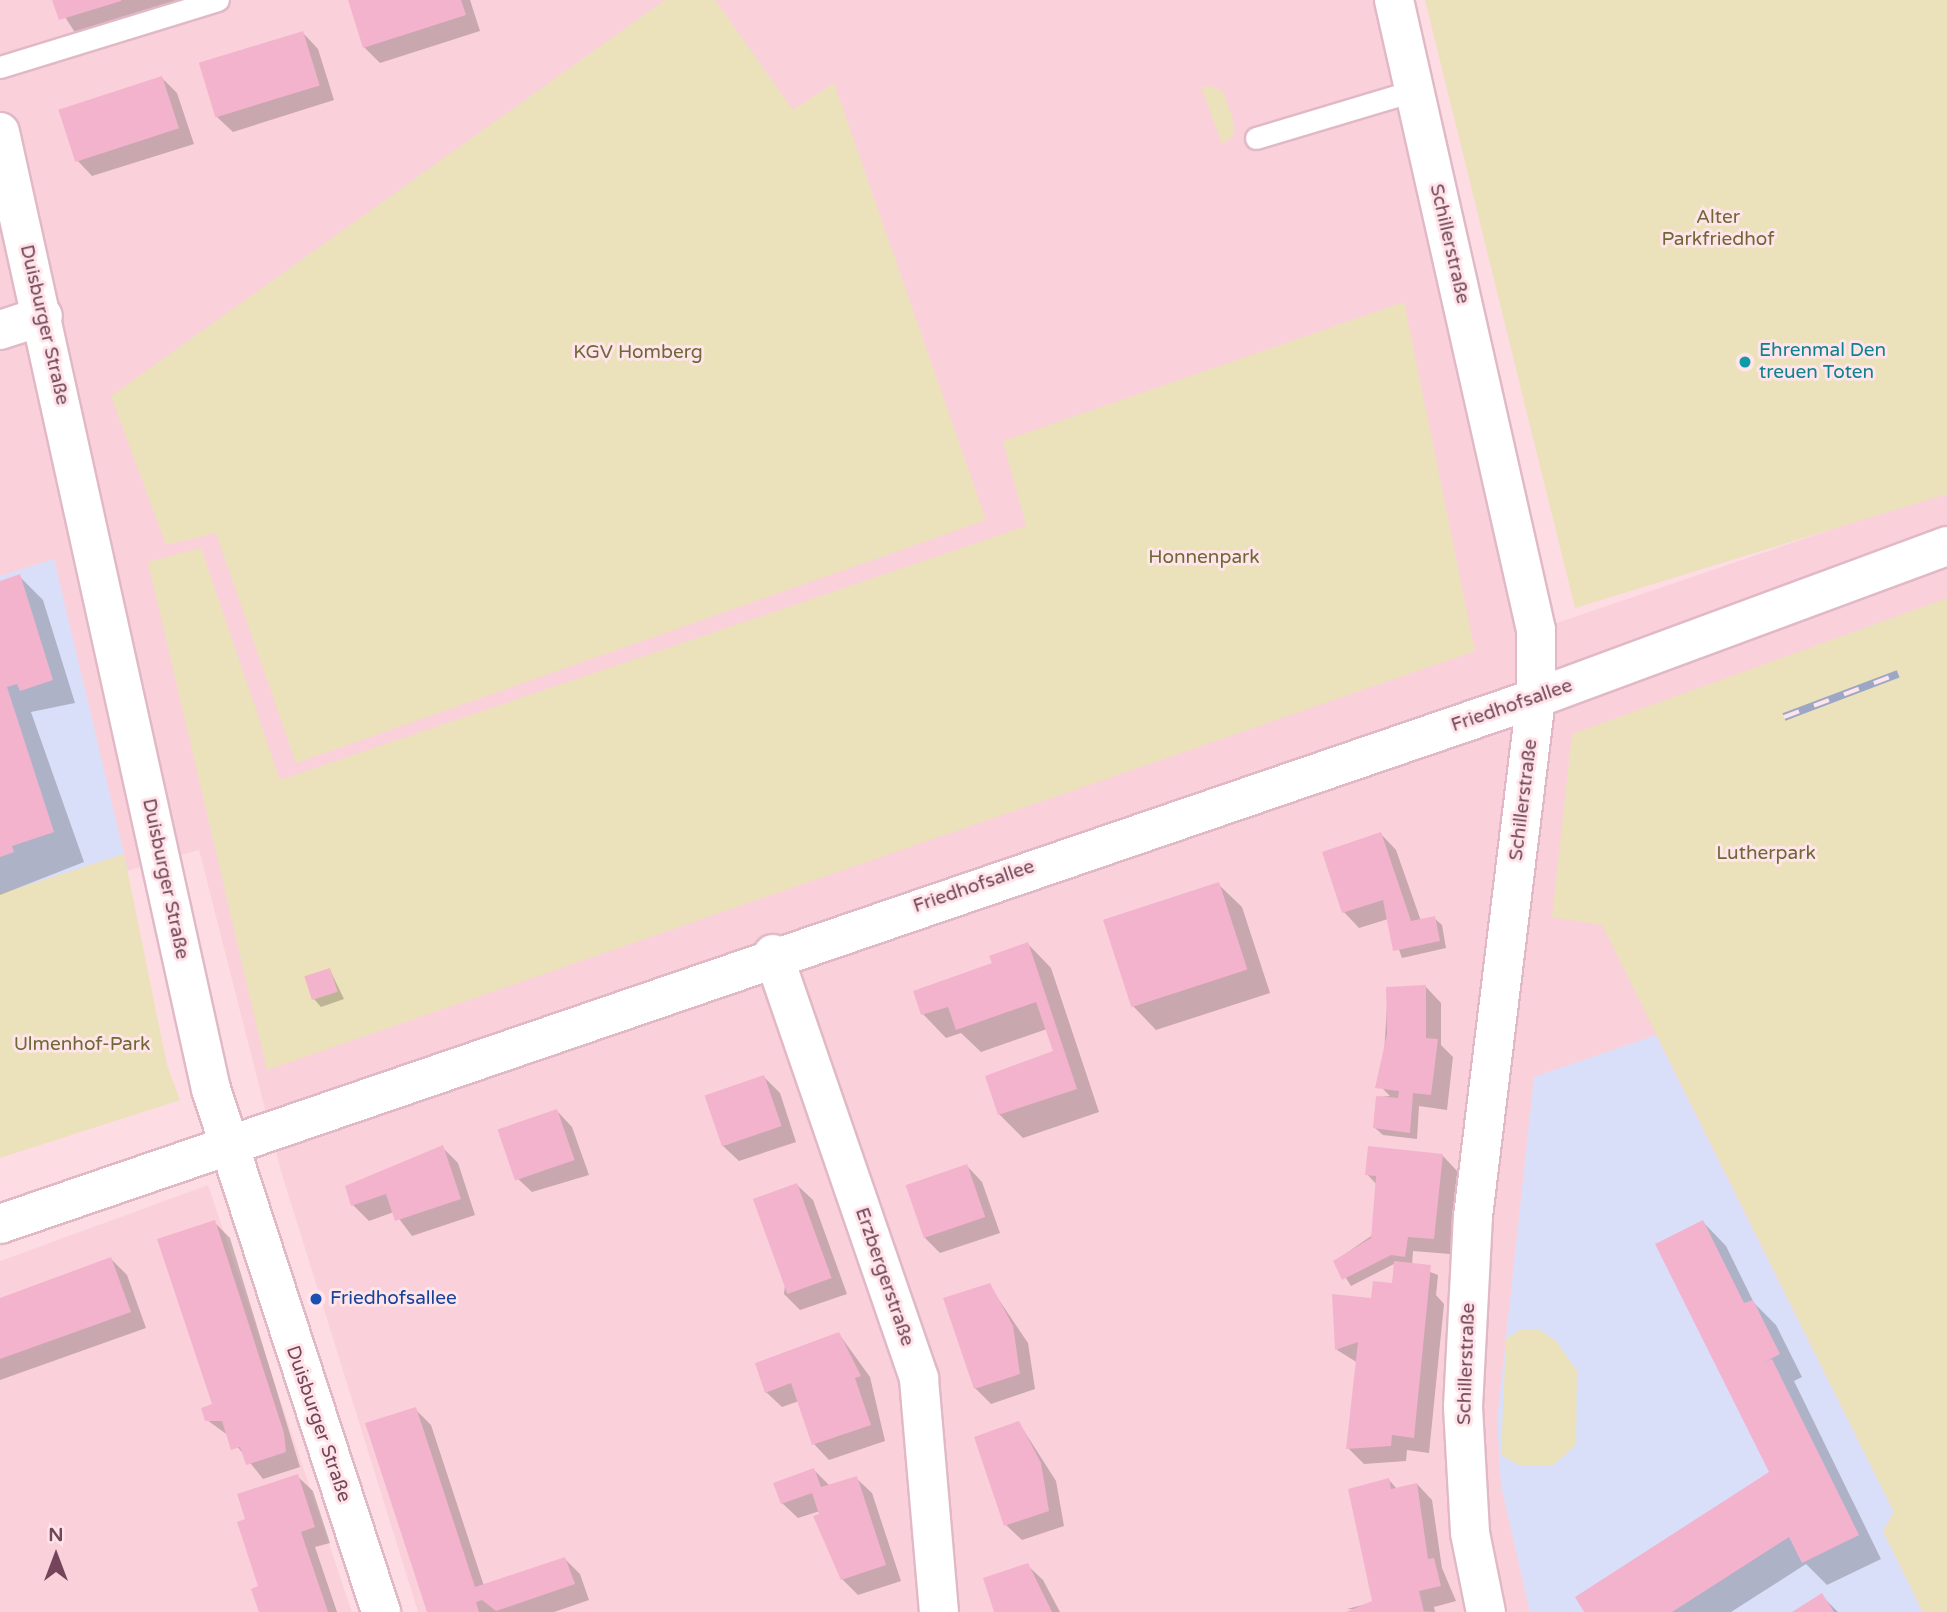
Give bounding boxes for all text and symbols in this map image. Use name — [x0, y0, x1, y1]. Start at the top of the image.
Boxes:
street label: Schillerstraße — [1424, 182, 1474, 306]
park label: Alter Parkfriedhof — [1662, 207, 1774, 251]
street label: Duisburger Straße — [14, 243, 74, 407]
place label: Ehrenmal Den treuen Toten — [1759, 340, 1886, 384]
park label: KGV Homberg — [573, 342, 703, 364]
marker: Ehrenmal Den treuen Toten — [1737, 354, 1753, 370]
park label: Honnenpark — [1148, 547, 1260, 569]
street label: Friedhofsallee — [1448, 675, 1576, 737]
street label: Schillerstraße — [1505, 738, 1543, 862]
street label: Duisburger Straße — [137, 796, 193, 962]
park label: Lutherpark — [1716, 843, 1816, 865]
street label: Friedhofsallee — [910, 856, 1038, 918]
park label: Ulmenhof-Park — [14, 1034, 150, 1056]
street label: Erzbergerstraße — [850, 1205, 918, 1349]
place label: Friedhofsallee — [330, 1288, 457, 1310]
marker: Friedhofsallee — [308, 1291, 324, 1307]
street label: Schillerstraße — [1453, 1303, 1481, 1425]
street label: Duisburger Straße — [281, 1343, 355, 1505]
north arrow — [21, 1521, 91, 1591]
text: N — [48, 1524, 64, 1546]

